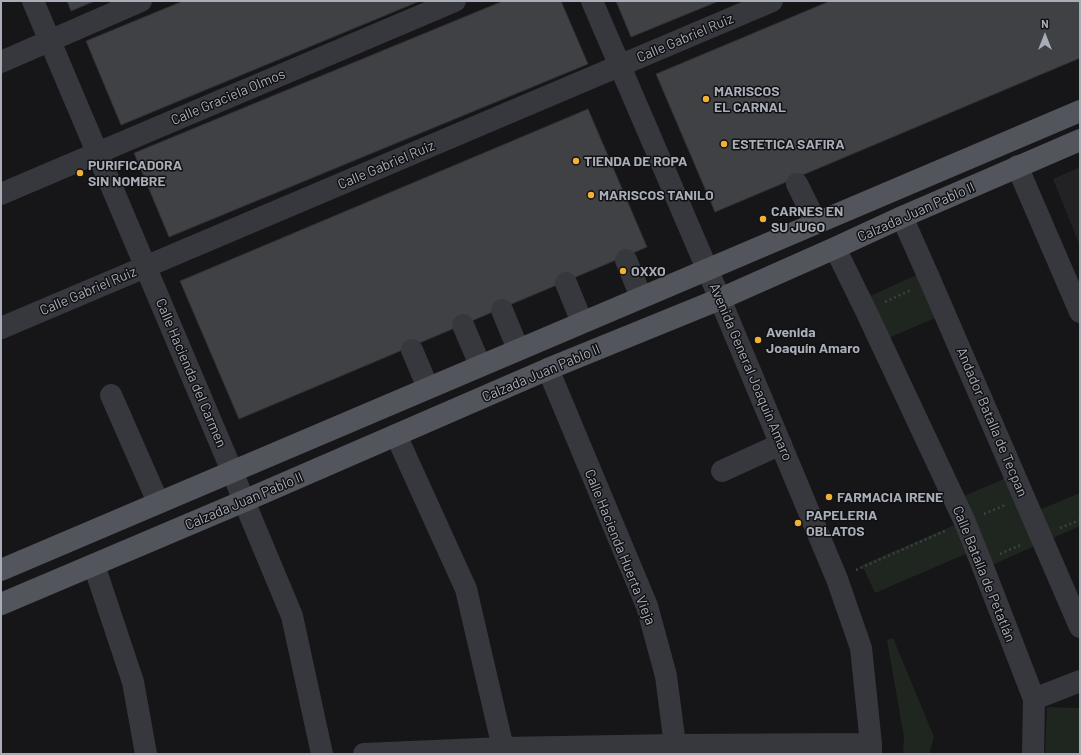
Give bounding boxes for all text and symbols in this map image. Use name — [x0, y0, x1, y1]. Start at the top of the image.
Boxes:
street label: Calle Gabriel Ruiz — [634, 10, 736, 66]
north arrow — [1025, 16, 1065, 56]
text: N — [1041, 17, 1049, 30]
street label: Calle Graciela Olmos — [168, 65, 288, 129]
place label: MARISCOS EL CARNAL — [714, 83, 786, 116]
marker: MARISCOS EL CARNAL — [701, 94, 711, 104]
place label: ESTETICA SAFIRA — [732, 136, 845, 152]
street label: Calle Gabriel Ruiz — [335, 137, 437, 193]
marker: ESTETICA SAFIRA — [719, 139, 729, 149]
place label: TIENDA DE ROPA — [584, 153, 687, 169]
marker: TIENDA DE ROPA — [571, 156, 581, 166]
place label: PURIFICADORA SIN NOMBRE — [88, 157, 182, 190]
marker: PURIFICADORA SIN NOMBRE — [75, 168, 85, 178]
street label: Calzada Juan Pablo II — [855, 179, 977, 245]
place label: MARISCOS TANILO — [599, 187, 714, 203]
marker: MARISCOS TANILO — [586, 190, 596, 200]
place label: CARNES EN SU JUGO — [771, 203, 843, 236]
marker: CARNES EN SU JUGO — [758, 214, 768, 224]
street label: Calle Gabriel Ruiz — [37, 263, 139, 319]
place label: OXXO — [631, 263, 666, 279]
marker: OXXO — [618, 266, 628, 276]
street label: Avenida General Joaquín Amaro — [706, 281, 796, 463]
street label: Calle Hacienda del Carmen — [152, 296, 230, 450]
place label: Avenida Joaquín Amaro — [766, 324, 860, 356]
marker: Avenida Joaquín Amaro — [753, 335, 763, 345]
street label: Calzada Juan Pablo II — [479, 340, 603, 406]
street label: Andador Batalla de Tecpan — [953, 345, 1031, 499]
street label: Calle Hacienda Huerta Vieja — [581, 467, 659, 627]
street label: Calzada Juan Pablo II — [182, 468, 306, 534]
place label: FARMACIA IRENE — [837, 489, 943, 505]
marker: FARMACIA IRENE — [824, 492, 834, 502]
street label: Calle Batalla de Petatlán — [949, 504, 1019, 644]
place label: PAPELERIA OBLATOS — [806, 507, 877, 540]
marker: PAPELERIA OBLATOS — [793, 518, 803, 528]

